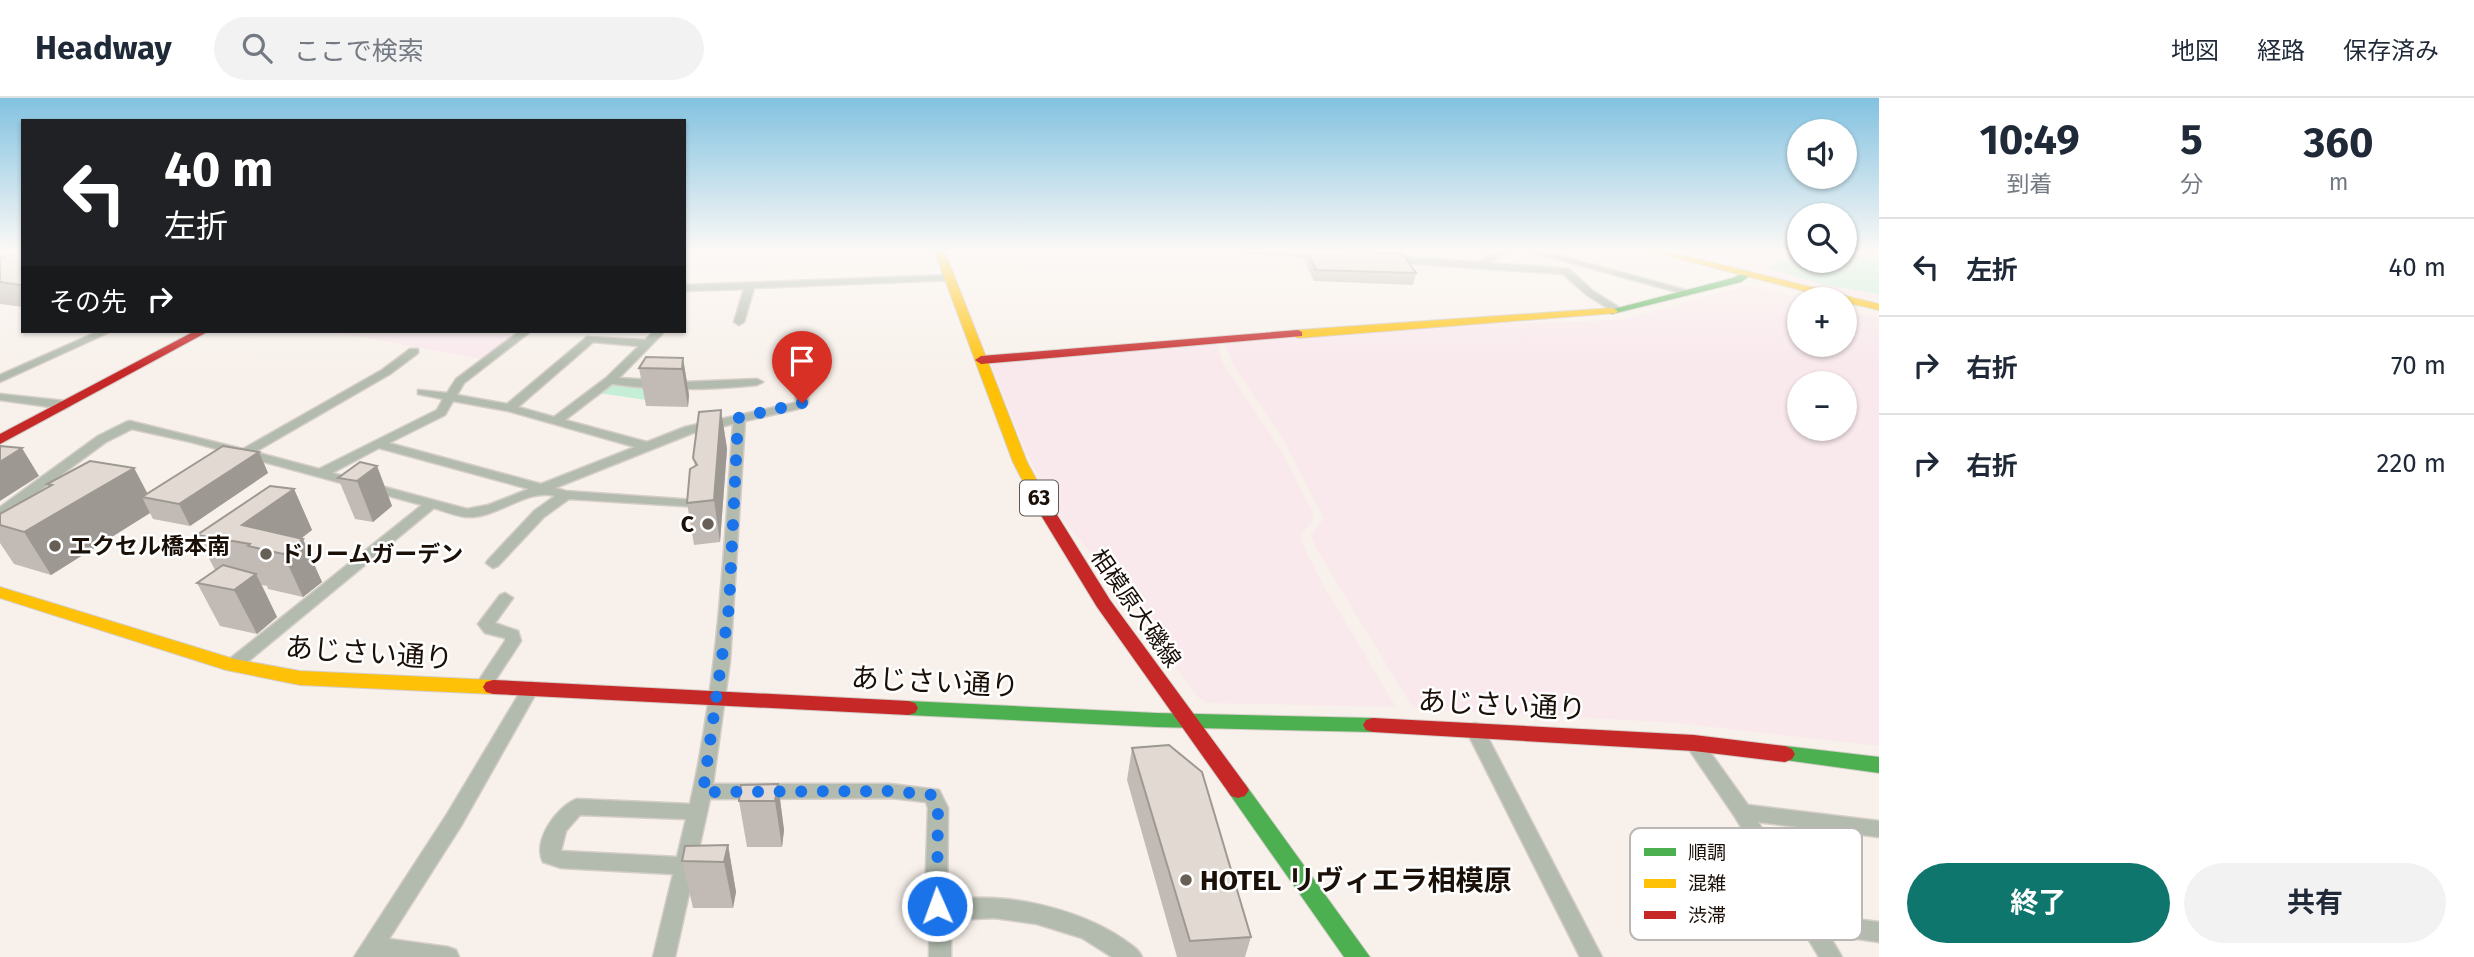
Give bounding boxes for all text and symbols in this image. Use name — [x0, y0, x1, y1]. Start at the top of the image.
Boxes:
search box — [214, 17, 704, 80]
text: Headway — [35, 28, 172, 68]
icon: search — [238, 29, 276, 67]
text: ここで検索 — [294, 36, 424, 67]
text: 地図 — [2171, 37, 2219, 65]
text: 経路 — [2257, 37, 2305, 65]
text: 保存済み — [2343, 37, 2439, 65]
text: 10:49 — [1979, 115, 2080, 165]
text: 5 — [2180, 115, 2203, 165]
text: 360 — [2303, 118, 2374, 168]
map controls — [1787, 119, 1857, 441]
button: sound — [1787, 119, 1857, 189]
text: 40 m — [164, 140, 273, 199]
icon: left — [49, 147, 140, 238]
text: m — [2329, 168, 2348, 196]
text: 到着 — [2007, 170, 2053, 198]
text: 分 — [2180, 170, 2203, 198]
button: search — [1787, 203, 1857, 273]
text: 左折 — [164, 207, 228, 245]
icon: left — [1907, 248, 1945, 286]
text: 40 m — [2388, 252, 2446, 283]
text: 左折 — [1966, 255, 2018, 286]
icon: right — [141, 280, 179, 318]
text: その先 — [49, 287, 127, 318]
button: + — [1787, 287, 1857, 357]
pin — [772, 331, 832, 403]
icon: arrive — [783, 342, 821, 380]
icon: right — [1907, 346, 1945, 384]
text: 70 m — [2391, 350, 2446, 381]
text: 右折 — [1966, 353, 2018, 384]
button: − — [1787, 371, 1857, 441]
icon: right — [1907, 444, 1945, 482]
text: 220 m — [2377, 448, 2446, 479]
text: 右折 — [1966, 451, 2018, 482]
road number: 63 — [1020, 480, 1058, 516]
place label: C — [681, 510, 695, 538]
marker: C — [700, 516, 716, 532]
place label: エクセル橋本南 — [69, 532, 230, 560]
marker: エクセル橋本南 — [47, 538, 63, 554]
place label: ドリームガーデン — [280, 540, 463, 568]
street label: 相模原大磯線 — [1085, 543, 1187, 673]
marker: ドリームガーデン — [258, 546, 274, 562]
street label: あじさい通り — [284, 631, 454, 675]
street label: あじさい通り — [850, 661, 1020, 703]
street label: あじさい通り — [1417, 684, 1587, 726]
legend — [1630, 828, 1862, 940]
text: 順調 — [1688, 841, 1726, 864]
button: 終了 — [1907, 863, 2170, 943]
button: 共有 — [2184, 863, 2446, 943]
place label: HOTEL リヴィエラ相模原 — [1200, 864, 1512, 897]
position arrow — [900, 869, 974, 943]
marker: HOTEL リヴィエラ相模原 — [1178, 872, 1194, 888]
text: 混雑 — [1688, 872, 1726, 895]
text: 渋滞 — [1688, 904, 1726, 927]

